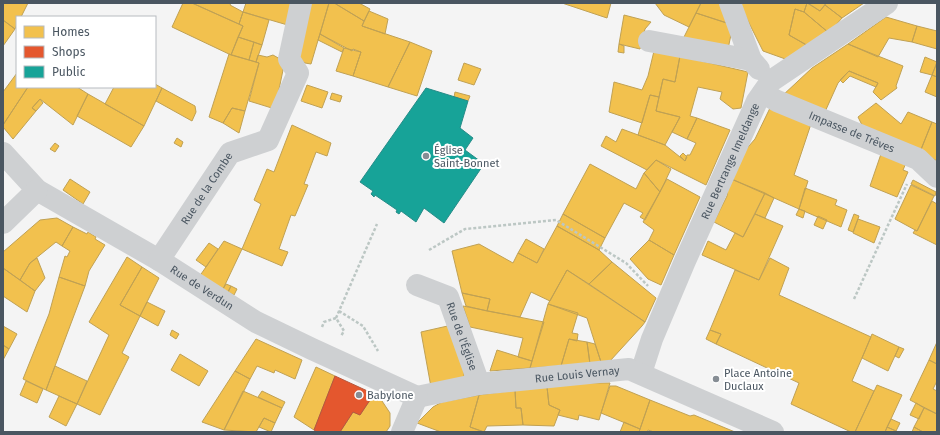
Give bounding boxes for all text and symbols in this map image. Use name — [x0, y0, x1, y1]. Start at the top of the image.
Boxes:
legend — [16, 16, 156, 88]
text: Homes — [52, 25, 90, 39]
text: Shops — [52, 45, 86, 59]
text: Public — [52, 65, 86, 79]
street label: Rue Bertrange Imeldange — [698, 101, 762, 221]
street label: Impasse de Trêves — [807, 108, 897, 155]
place label: Église Saint-Bonnet — [434, 143, 499, 170]
street label: Rue de la Combe — [178, 150, 235, 227]
marker: Église Saint-Bonnet — [421, 151, 431, 161]
street label: Rue de Verdun — [168, 262, 236, 313]
street label: Rue de l'Église — [444, 300, 480, 372]
street label: Rue Louis Vernay — [534, 363, 621, 385]
place label: Place Antoine Duclaux — [724, 367, 792, 393]
marker: Place Antoine Duclaux — [711, 374, 721, 384]
place label: Babylone — [367, 389, 414, 402]
marker: Babylone — [354, 390, 364, 400]

